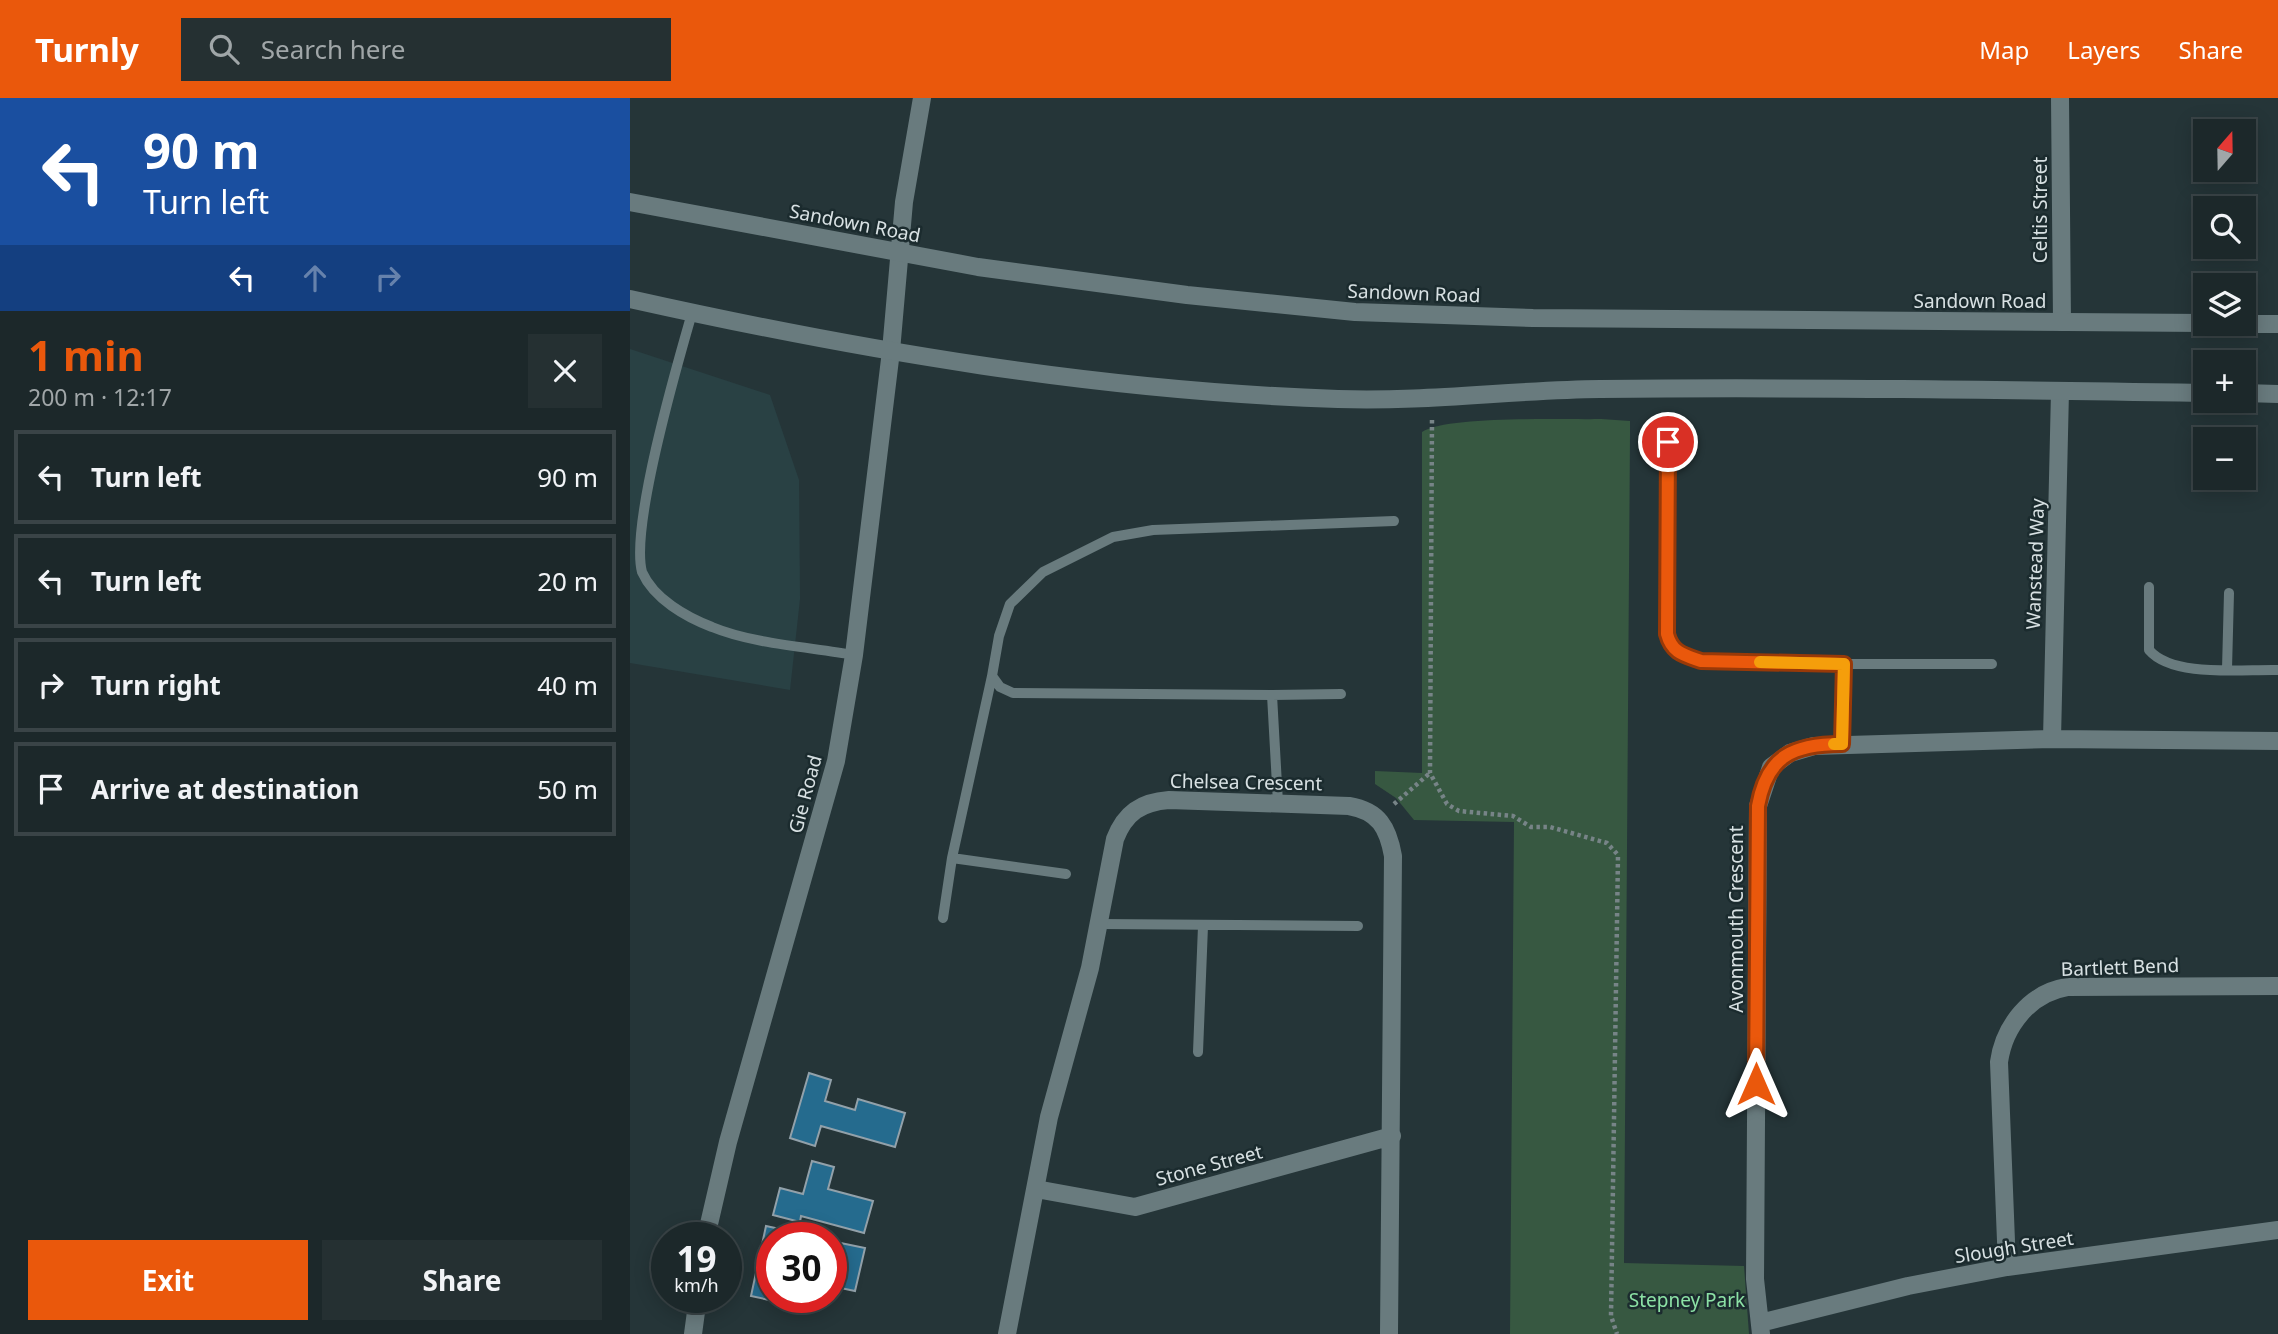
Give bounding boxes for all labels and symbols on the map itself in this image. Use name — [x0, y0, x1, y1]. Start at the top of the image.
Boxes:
north arrow — [2193, 119, 2256, 182]
street label: Celtis Street — [2027, 157, 2053, 263]
street label: Sandown Road — [787, 198, 923, 248]
street label: Sandown Road — [1347, 278, 1481, 308]
street label: Sandown Road — [1914, 288, 2046, 314]
pin — [1638, 412, 1698, 472]
street label: Wanstead Way — [2020, 498, 2050, 630]
street label: Gie Road — [782, 752, 828, 836]
street label: Chelsea Crescent — [1170, 768, 1323, 796]
street label: Avonmouth Crescent — [1723, 825, 1749, 1013]
street label: Bartlett Bend — [2060, 952, 2180, 982]
position arrow — [1719, 1047, 1793, 1121]
street label: Stone Street — [1153, 1138, 1265, 1192]
speed limit sign: 30 — [756, 1222, 847, 1313]
street label: Slough Street — [1953, 1225, 2075, 1269]
park label: Stepney Park — [1629, 1287, 1745, 1313]

